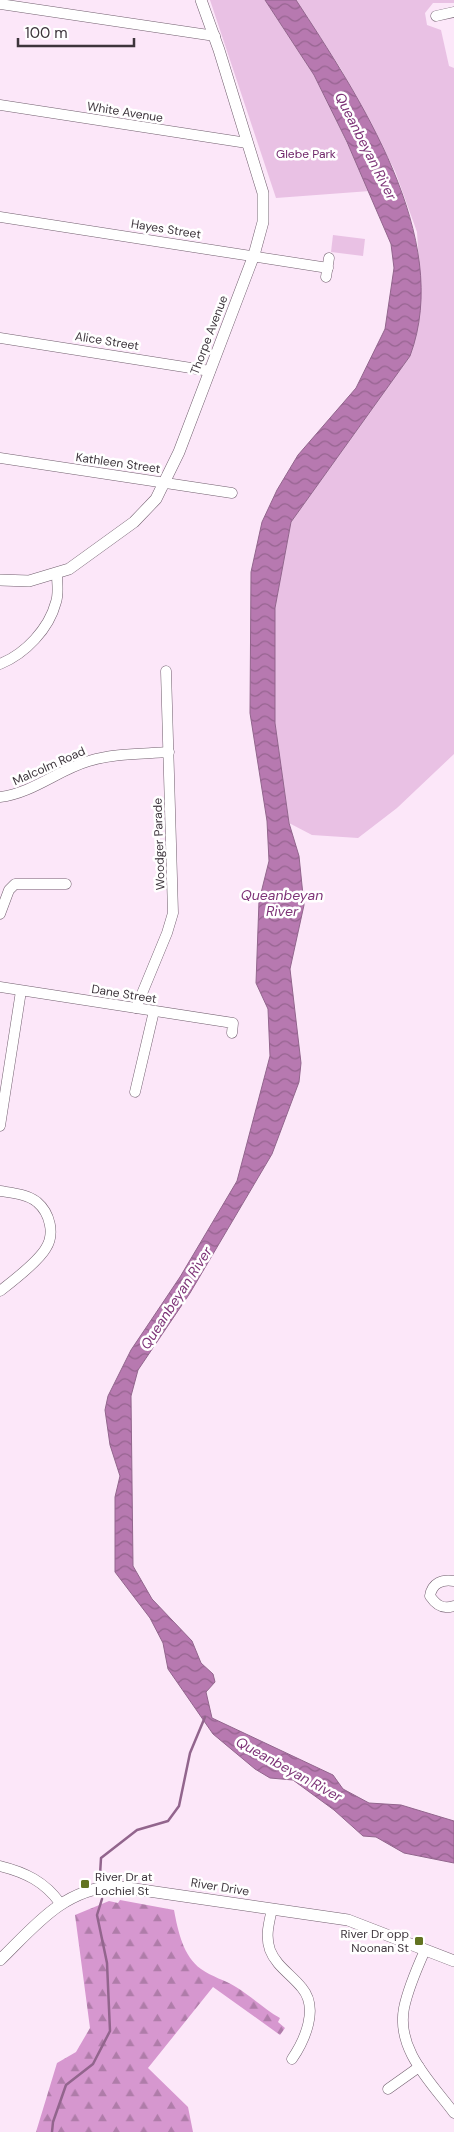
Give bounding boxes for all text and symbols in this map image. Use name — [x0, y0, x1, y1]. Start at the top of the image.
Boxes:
scale bar — [18, 15, 134, 47]
text: 100 m — [25, 23, 68, 43]
water label: Queanbeyan River — [331, 89, 401, 204]
street label: White Avenue — [86, 98, 164, 126]
park label: Glebe Park — [276, 146, 336, 162]
street label: Hayes Street — [130, 216, 202, 242]
street label: Thorpe Avenue — [187, 293, 231, 377]
street label: Alice Street — [74, 328, 140, 354]
street label: Kathleen Street — [75, 449, 162, 477]
street label: Malcolm Road — [10, 743, 88, 789]
street label: Woodger Parade — [149, 797, 169, 890]
water label: Queanbeyan River — [241, 886, 323, 920]
street label: Dane Street — [90, 981, 158, 1007]
water label: Queanbeyan River — [136, 1243, 216, 1353]
water label: Queanbeyan River — [233, 1732, 346, 1806]
place label: River Dr at Lochiel St — [95, 1869, 153, 1899]
street label: River Drive — [190, 1874, 251, 1900]
marker: River Dr at Lochiel St — [79, 1878, 91, 1890]
place label: River Dr opp Noonan St — [340, 1926, 409, 1956]
marker: River Dr opp Noonan St — [413, 1935, 425, 1947]

